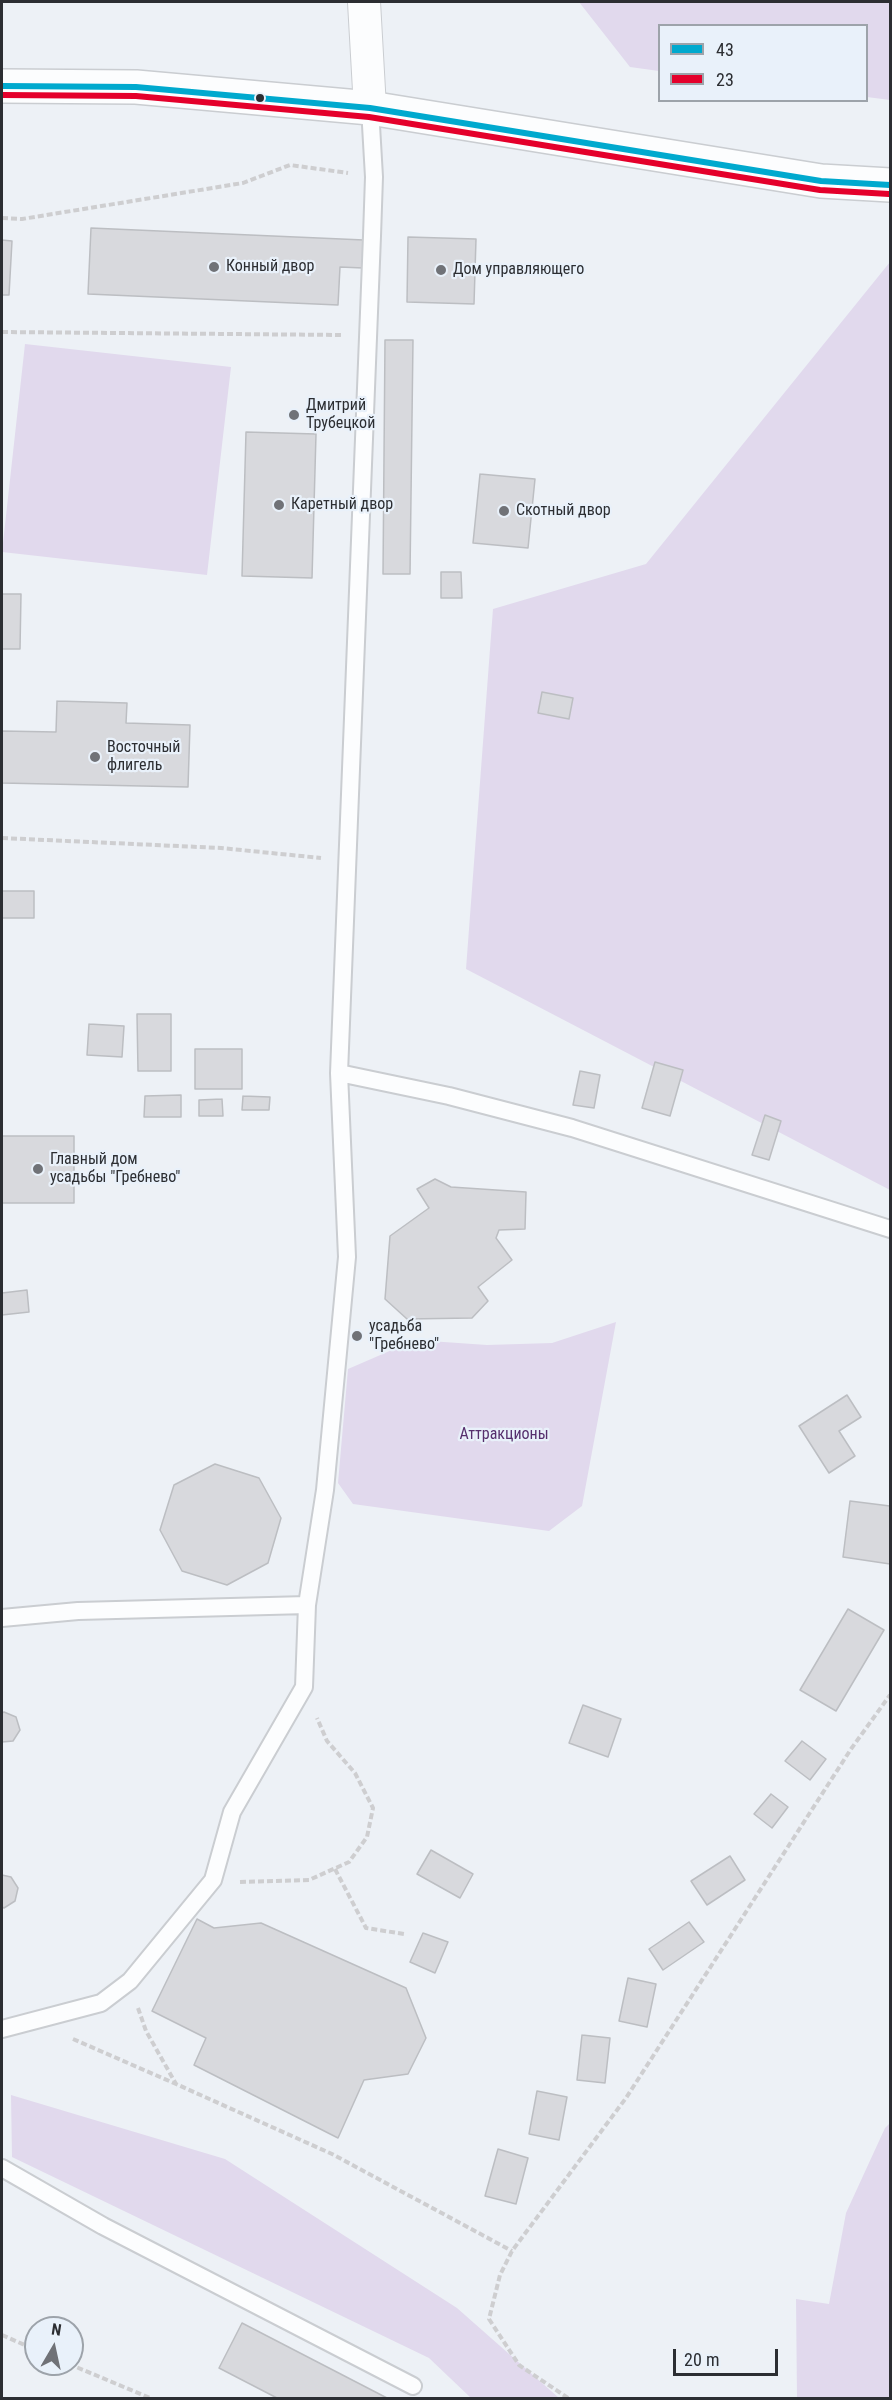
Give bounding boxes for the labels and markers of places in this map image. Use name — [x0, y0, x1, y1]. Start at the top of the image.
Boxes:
unlabelled marker — [254, 92, 266, 104]
place label: Конный двор — [226, 257, 314, 277]
marker: Конный двор — [207, 260, 221, 274]
place label: Дом управляющего — [453, 260, 584, 280]
marker: Дом управляющего — [434, 263, 448, 277]
place label: Дмитрий Трубецкой — [306, 396, 375, 434]
marker: Дмитрий Трубецкой — [287, 408, 301, 422]
place label: Каретный двор — [291, 495, 393, 515]
marker: Каретный двор — [272, 498, 286, 512]
place label: Скотный двор — [516, 501, 611, 521]
marker: Скотный двор — [497, 504, 511, 518]
place label: Восточный флигель — [107, 738, 181, 776]
marker: Восточный флигель — [88, 750, 102, 764]
place label: Главный дом усадьбы "Гребнево" — [50, 1150, 180, 1188]
marker: Главный дом усадьбы "Гребнево" — [31, 1162, 45, 1176]
place label: усадьба "Гребнево" — [369, 1317, 439, 1355]
marker: усадьба "Гребнево" — [350, 1329, 364, 1343]

